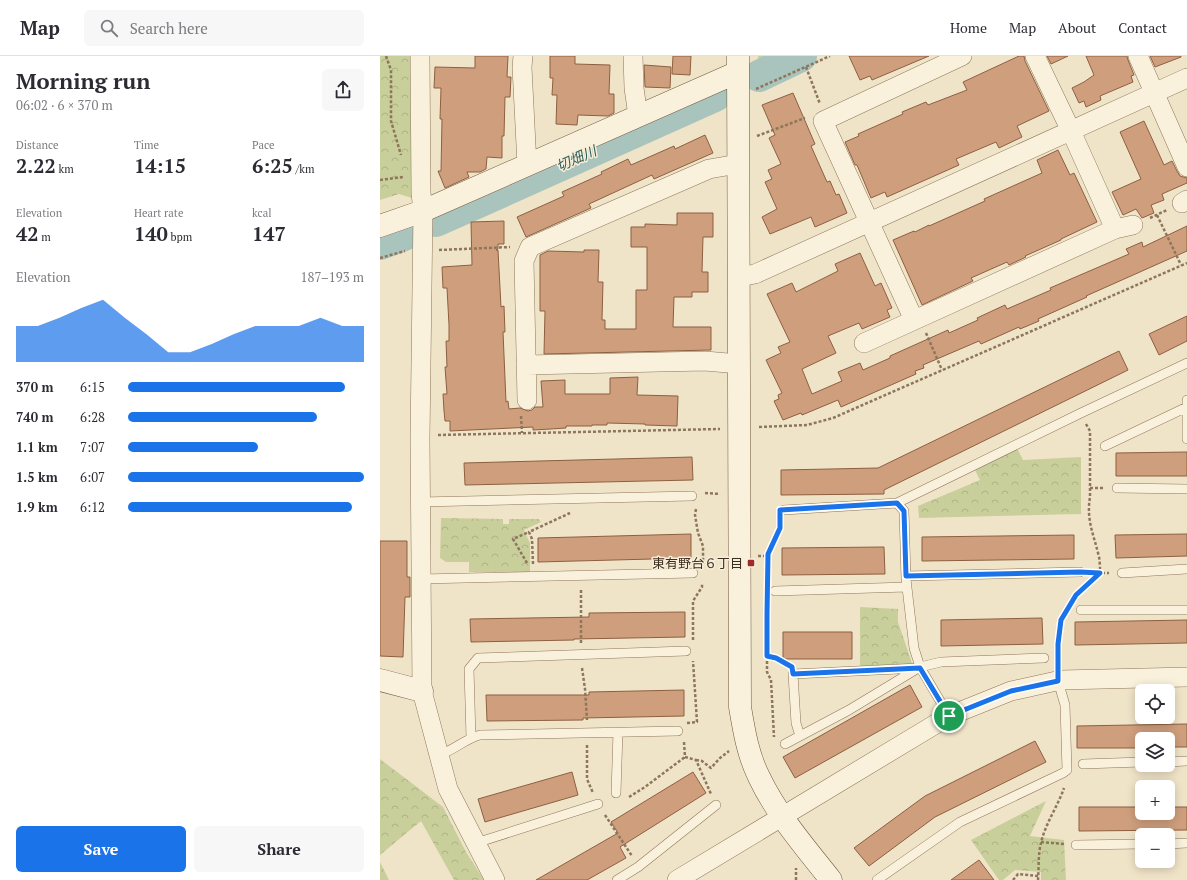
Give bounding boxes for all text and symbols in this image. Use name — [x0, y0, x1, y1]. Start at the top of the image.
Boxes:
search box — [84, 10, 364, 46]
text: Map — [20, 15, 60, 40]
icon: search — [98, 17, 120, 39]
text: Search here — [130, 18, 208, 38]
text: Home — [950, 18, 987, 37]
text: Map — [1009, 18, 1036, 37]
text: About — [1058, 18, 1096, 37]
text: Contact — [1118, 18, 1167, 37]
text: Morning run — [16, 66, 150, 95]
button: share — [322, 69, 364, 111]
text: 06:02 · 6 × 370 m — [16, 96, 113, 114]
text: Distance — [16, 138, 59, 152]
text: Time — [134, 138, 159, 152]
text: Pace — [252, 138, 275, 152]
water label: 切畑川 — [553, 140, 601, 175]
text: 2.22 — [16, 152, 56, 179]
text: 14:15 — [134, 152, 186, 179]
text: 6:25 — [252, 152, 293, 179]
text: km — [56, 162, 74, 176]
text: /km — [293, 162, 314, 176]
text: Elevation — [16, 206, 62, 220]
text: Heart rate — [134, 206, 183, 220]
text: kcal — [252, 206, 272, 220]
text: 42 — [16, 220, 39, 247]
text: 140 — [134, 220, 168, 247]
text: 147 — [252, 220, 286, 247]
text: m — [39, 230, 51, 244]
text: bpm — [168, 230, 192, 244]
text: Elevation — [16, 268, 71, 286]
text: 187–193 m — [301, 268, 364, 286]
text: 370 m — [16, 378, 54, 396]
text: 6:15 — [80, 378, 105, 396]
text: 740 m — [16, 408, 54, 426]
text: 6:28 — [80, 408, 105, 426]
text: 1.1 km — [16, 438, 58, 456]
text: 7:07 — [80, 438, 105, 456]
text: 1.5 km — [16, 468, 58, 486]
text: 6:07 — [80, 468, 105, 486]
text: 1.9 km — [16, 498, 58, 516]
text: 6:12 — [80, 498, 105, 516]
place label: 東有野台６丁目 — [652, 554, 743, 572]
marker: 東有野台６丁目 — [746, 558, 756, 568]
map controls — [1135, 684, 1175, 868]
button: locate — [1135, 684, 1175, 724]
pin — [932, 699, 966, 733]
icon: arrive — [938, 705, 960, 727]
button: layers — [1135, 732, 1175, 772]
button: + — [1135, 780, 1175, 820]
button: Save — [16, 826, 186, 872]
button: Share — [194, 826, 364, 872]
button: − — [1135, 828, 1175, 868]

